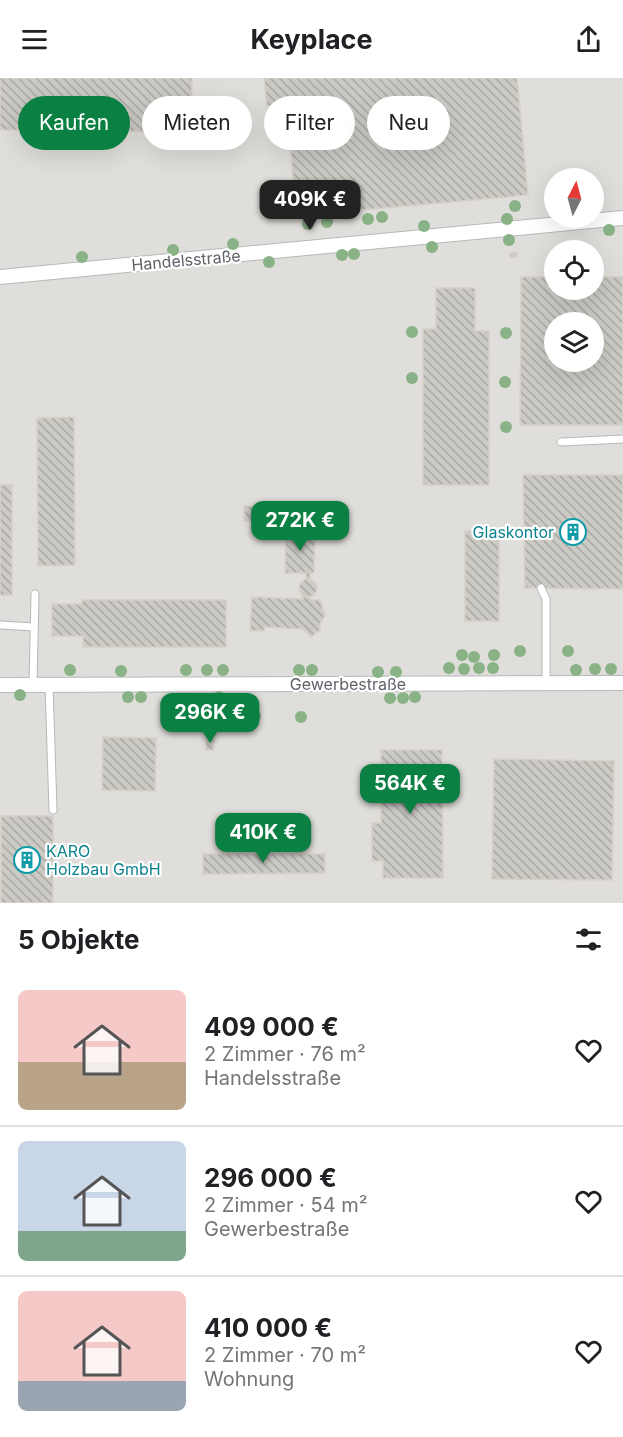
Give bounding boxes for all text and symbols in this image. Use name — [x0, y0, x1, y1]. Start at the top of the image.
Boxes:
icon: menu — [18, 23, 51, 56]
text: Keyplace — [250, 23, 373, 56]
icon: share — [572, 23, 605, 56]
chip: Kaufen — [18, 96, 130, 150]
chip: Mieten — [142, 96, 252, 150]
chip: Filter — [264, 96, 355, 150]
chip: Neu — [367, 96, 450, 150]
north arrow — [544, 168, 604, 228]
map controls — [544, 168, 604, 372]
pin: 409K € — [261, 180, 359, 231]
text: 409K € — [274, 187, 346, 211]
button: locate — [544, 240, 604, 300]
street label: Handelsstraße — [131, 245, 241, 275]
button: layers — [544, 312, 604, 372]
pin: 272K € — [251, 501, 349, 552]
text: 272K € — [265, 508, 335, 532]
building icon: Glaskontor — [558, 517, 588, 547]
place label: Glaskontor — [473, 522, 554, 542]
street label: Gewerbestraße — [290, 674, 406, 694]
pin: 296K € — [161, 693, 259, 744]
text: 296K € — [174, 700, 246, 724]
pin: 564K € — [361, 764, 459, 815]
text: 564K € — [374, 771, 446, 795]
pin: 410K € — [214, 813, 312, 864]
text: 410K € — [229, 820, 297, 844]
place label: KARO Holzbau GmbH — [46, 841, 161, 879]
building icon: KARO Holzbau GmbH — [12, 845, 42, 875]
icon: filters — [572, 923, 605, 956]
text: 5 Objekte — [18, 924, 140, 955]
text: 409 000 € — [204, 1011, 339, 1042]
icon: home — [66, 1014, 138, 1086]
icon: heart — [572, 1034, 605, 1067]
text: 2 Zimmer · 76 m² — [204, 1042, 366, 1066]
text: Handelsstraße — [204, 1066, 341, 1090]
text: 296 000 € — [204, 1162, 337, 1193]
icon: home — [66, 1165, 138, 1237]
icon: heart — [572, 1185, 605, 1218]
text: 2 Zimmer · 54 m² — [204, 1193, 368, 1217]
text: Gewerbestraße — [204, 1217, 349, 1241]
text: 410 000 € — [204, 1312, 332, 1343]
icon: home — [66, 1315, 138, 1387]
icon: heart — [572, 1335, 605, 1368]
text: 2 Zimmer · 70 m² — [204, 1343, 366, 1367]
text: Wohnung — [204, 1367, 294, 1391]

